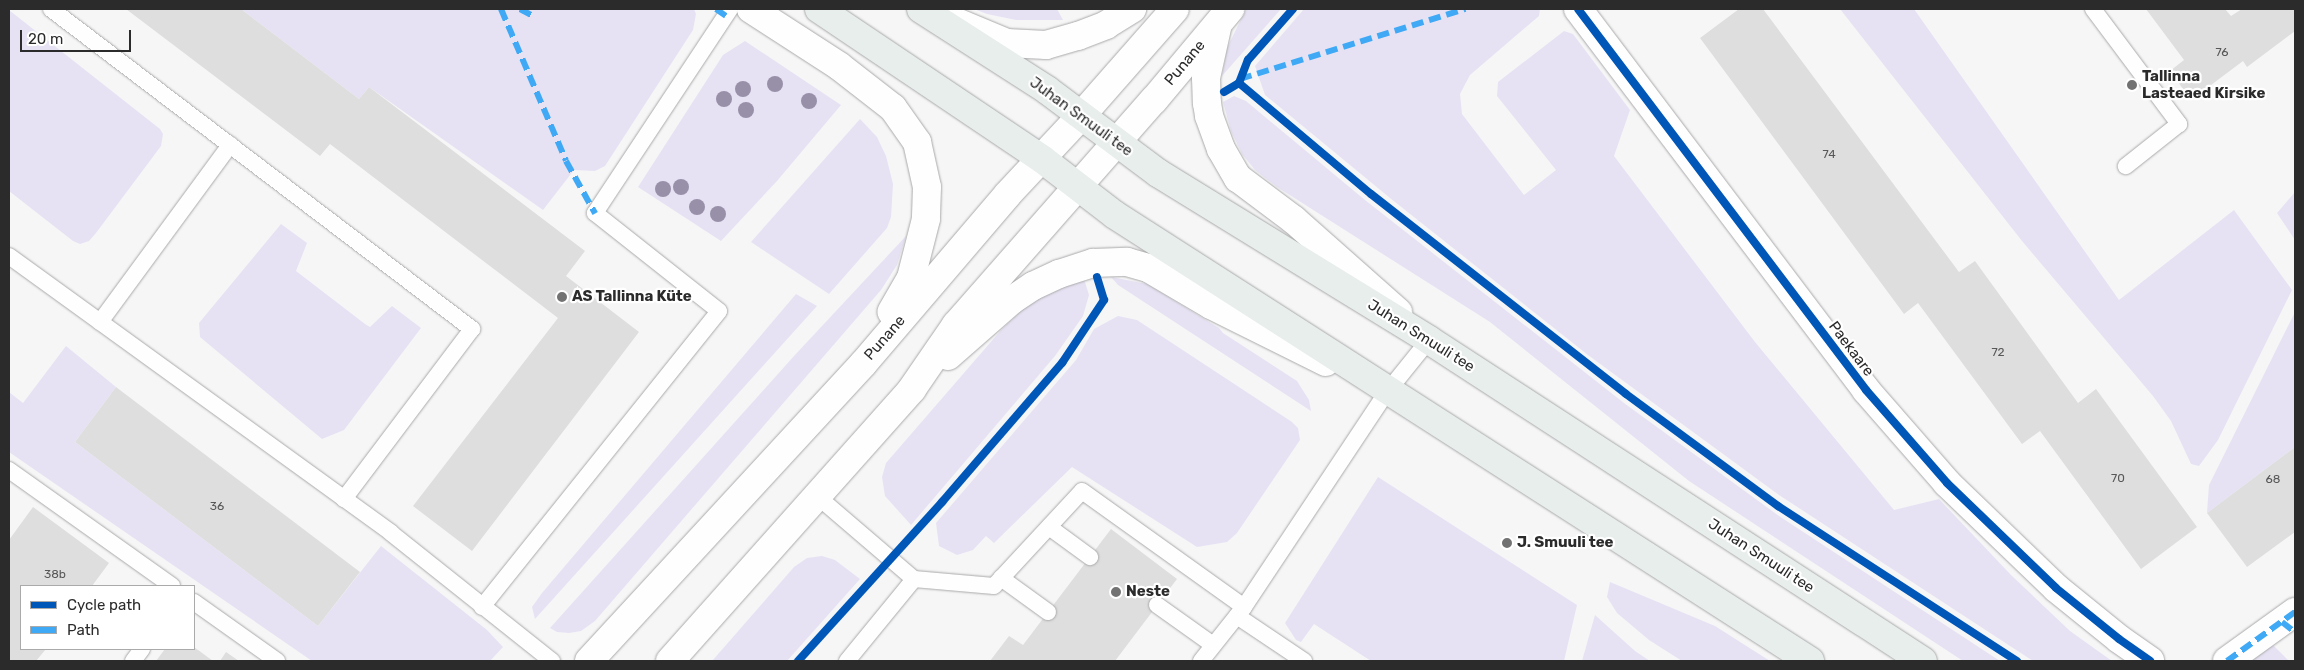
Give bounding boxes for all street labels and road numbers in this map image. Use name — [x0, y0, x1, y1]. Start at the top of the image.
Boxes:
street label: Punane — [1161, 37, 1209, 89]
street label: Juhan Smuuli tee — [1026, 74, 1136, 160]
street label: Juhan Smuuli tee — [1364, 296, 1478, 376]
street label: Punane — [861, 312, 909, 364]
street label: Paekaare — [1824, 318, 1878, 380]
street label: Juhan Smuuli tee — [1705, 515, 1817, 597]

